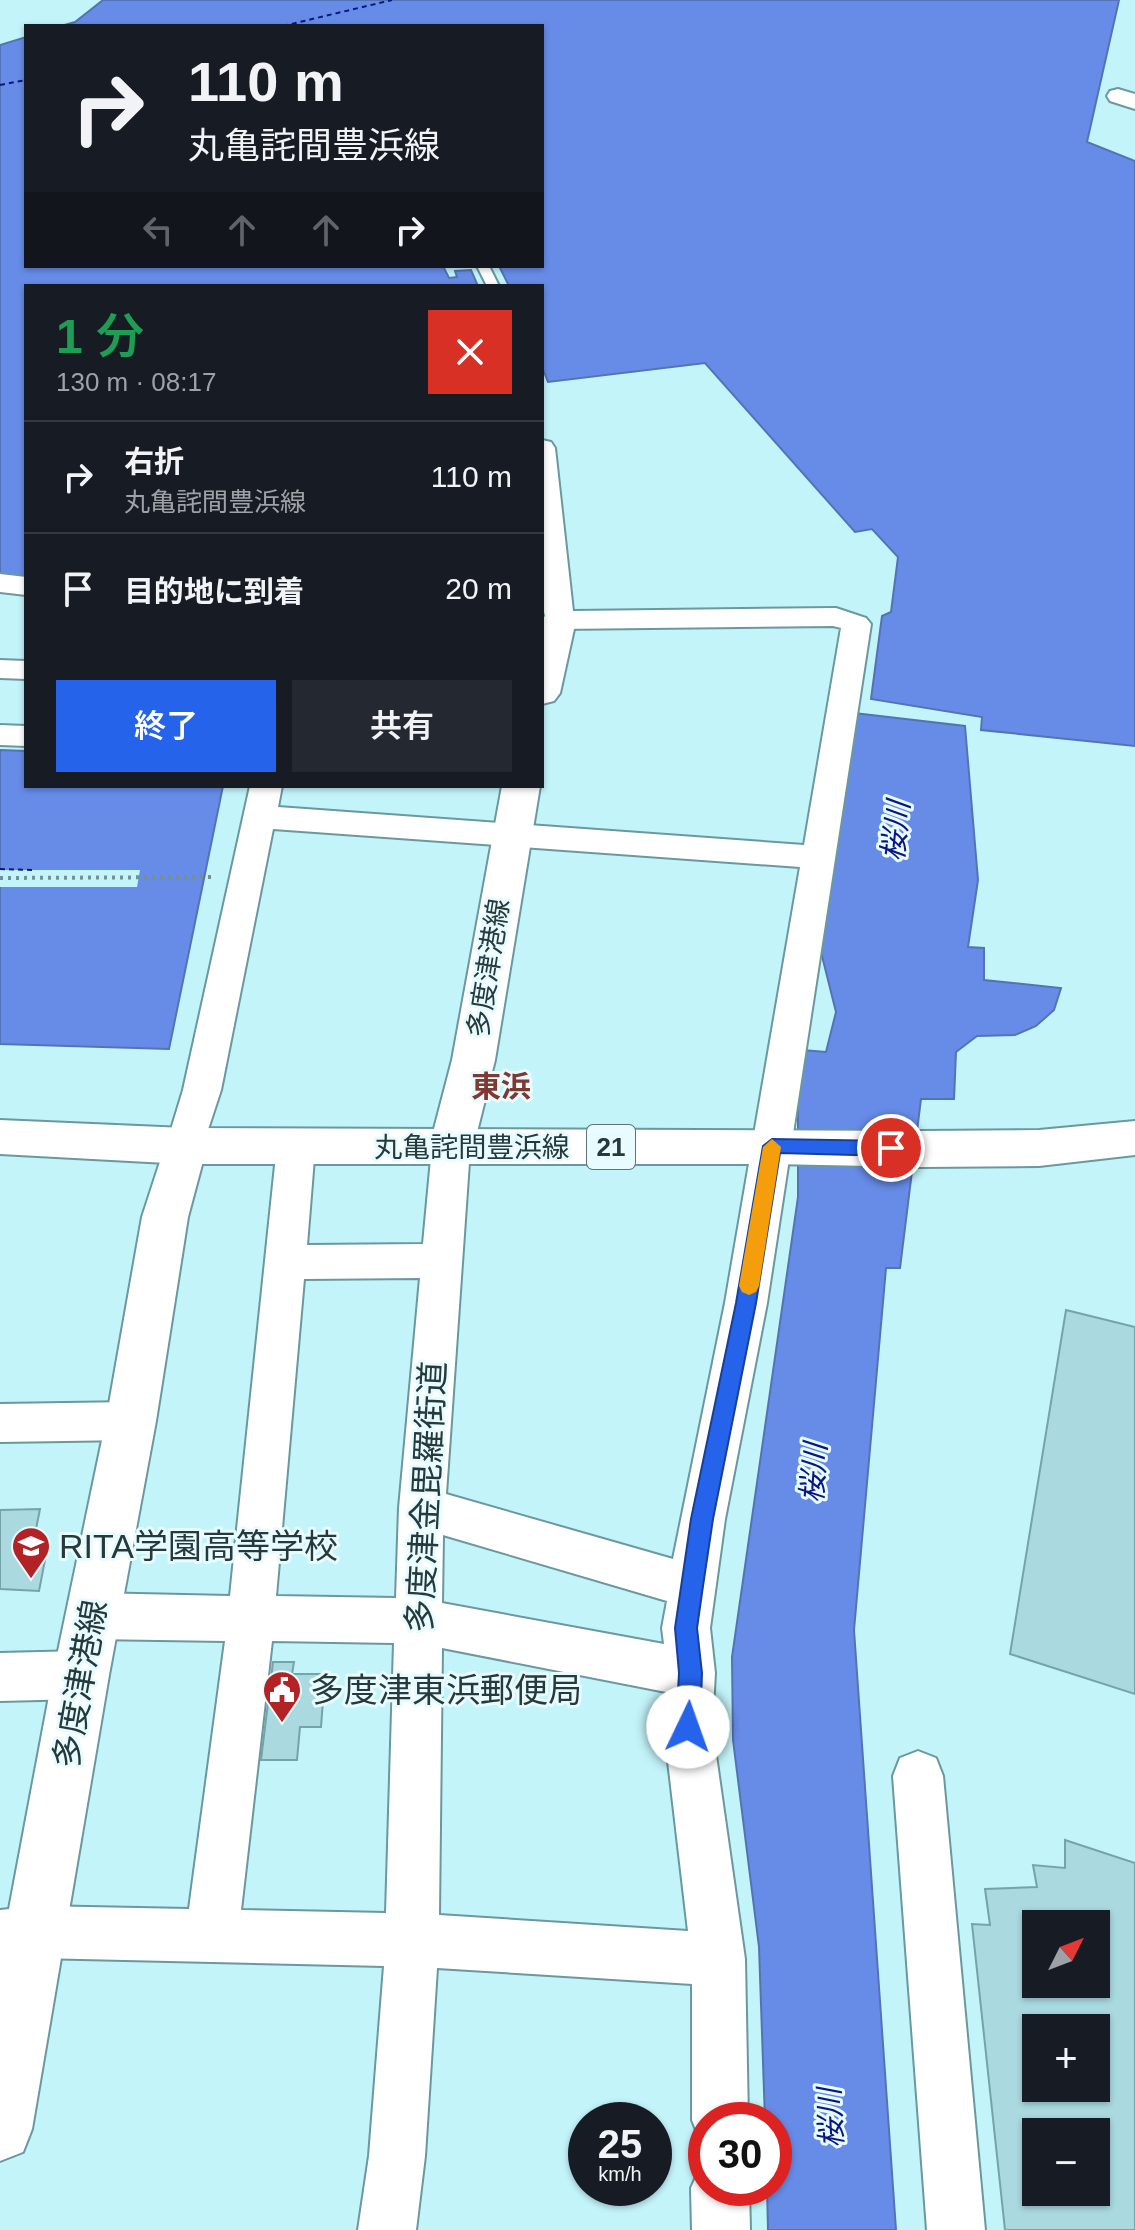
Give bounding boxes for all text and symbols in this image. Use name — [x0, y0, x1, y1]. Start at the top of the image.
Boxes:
text: 110 m — [188, 50, 344, 113]
icon: right — [56, 56, 160, 160]
text: 丸亀詫間豊浜線 — [188, 125, 440, 166]
icon: left — [136, 208, 180, 252]
icon: ahead — [220, 208, 264, 252]
icon: ahead — [304, 208, 348, 252]
icon: right — [388, 208, 432, 252]
text: 1 分 — [56, 310, 144, 363]
button: close — [428, 310, 512, 394]
text: 130 m · 08:17 — [56, 367, 216, 397]
text: 右折 — [124, 445, 184, 478]
icon: right — [56, 455, 100, 499]
text: 110 m — [431, 460, 512, 493]
text: 丸亀詫間豊浜線 — [124, 487, 306, 517]
icon: arrive — [56, 567, 100, 611]
text: 20 m — [445, 572, 512, 605]
text: 目的地に到着 — [124, 575, 304, 608]
button: 終了 — [56, 680, 276, 772]
button: 共有 — [292, 680, 512, 772]
water label: 桜川 — [876, 796, 915, 863]
street label: 多度津港線 — [462, 897, 515, 1040]
district label: 東浜 — [471, 1070, 531, 1103]
pin — [857, 1114, 925, 1182]
road number: 21 — [587, 1125, 635, 1169]
icon: arrive — [869, 1126, 913, 1170]
street label: 丸亀詫間豊浜線 — [374, 1132, 570, 1163]
street label: 多度津金毘羅街道 — [400, 1360, 452, 1634]
water label: 桜川 — [795, 1439, 832, 1504]
school or university icon: RITA学園高等学校 — [10, 1525, 52, 1580]
place label: RITA学園高等学校 — [59, 1527, 338, 1565]
street label: 多度津港線 — [47, 1597, 113, 1771]
public building icon: 多度津東浜郵便局 — [261, 1669, 303, 1724]
place label: 多度津東浜郵便局 — [310, 1671, 582, 1709]
position arrow — [646, 1685, 730, 1769]
north arrow — [1022, 1910, 1110, 1998]
map controls — [1022, 1910, 1110, 2206]
button: + — [1022, 2014, 1110, 2102]
water label: 桜川 — [812, 2084, 849, 2149]
speed limit sign: 30 — [688, 2102, 792, 2206]
button: − — [1022, 2118, 1110, 2206]
text: 25 — [598, 2122, 642, 2166]
text: km/h — [598, 2163, 642, 2185]

